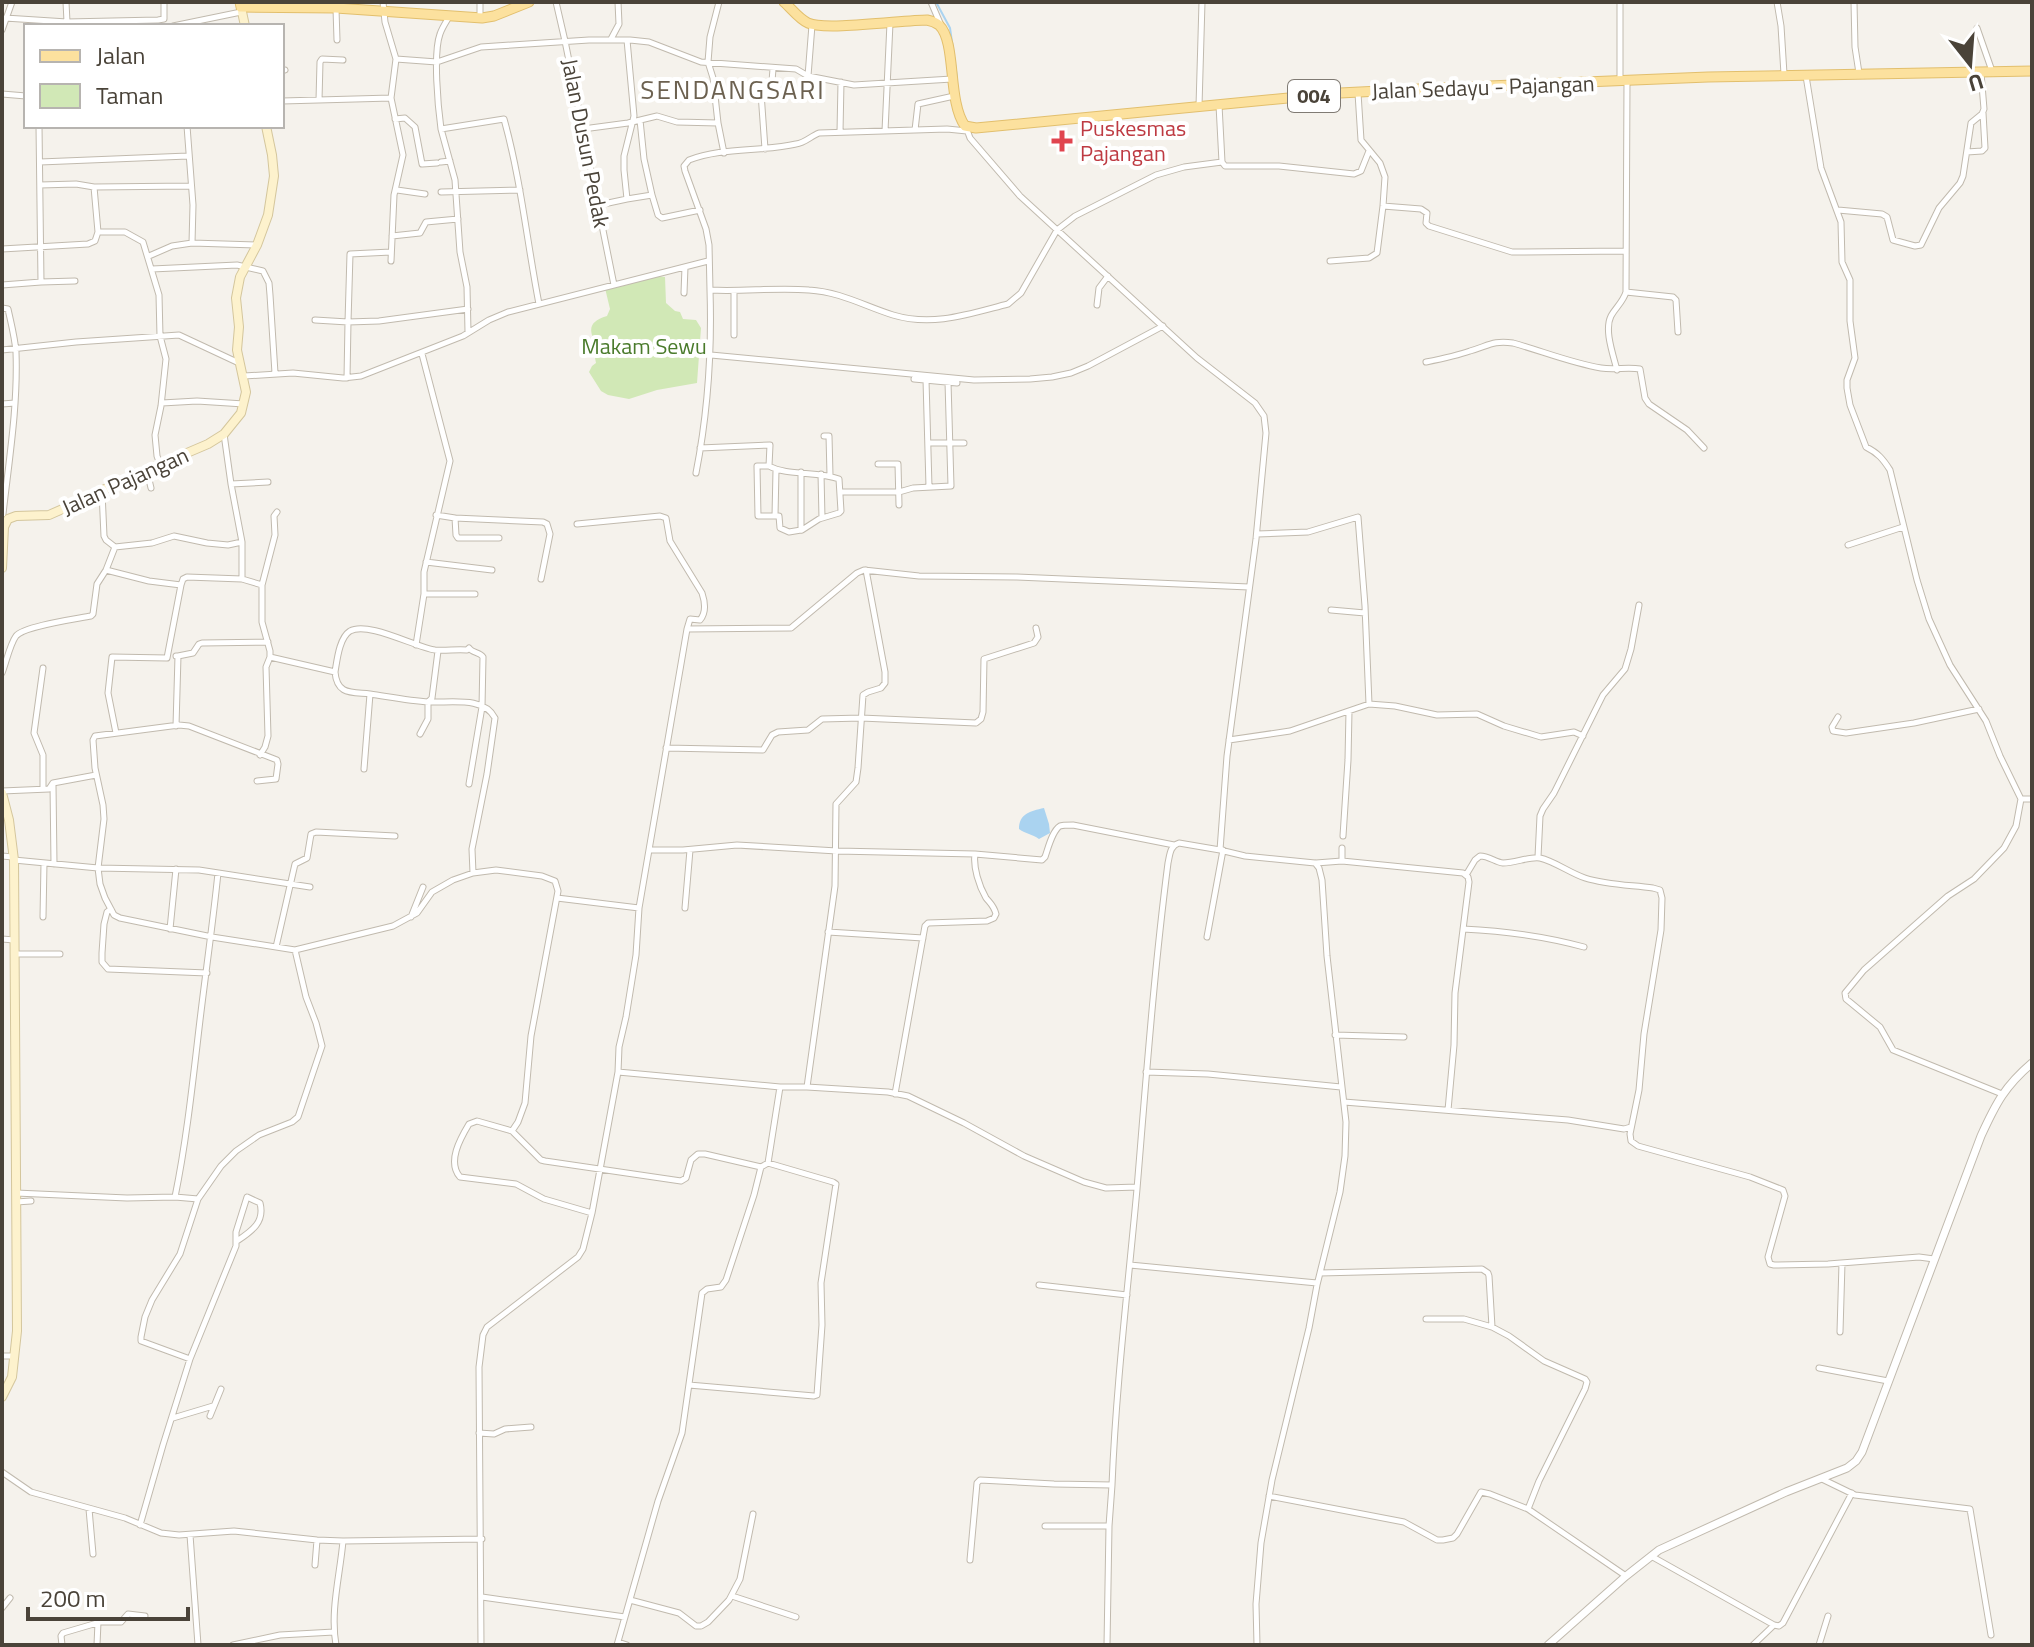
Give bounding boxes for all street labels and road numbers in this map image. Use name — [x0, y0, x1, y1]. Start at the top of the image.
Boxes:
street label: Jalan Dusun Pedak — [553, 55, 619, 231]
street label: Jalan Sedayu - Pajangan — [1371, 66, 1595, 108]
road number: 004 — [1288, 80, 1340, 112]
street label: Jalan Pajangan — [56, 438, 194, 524]

